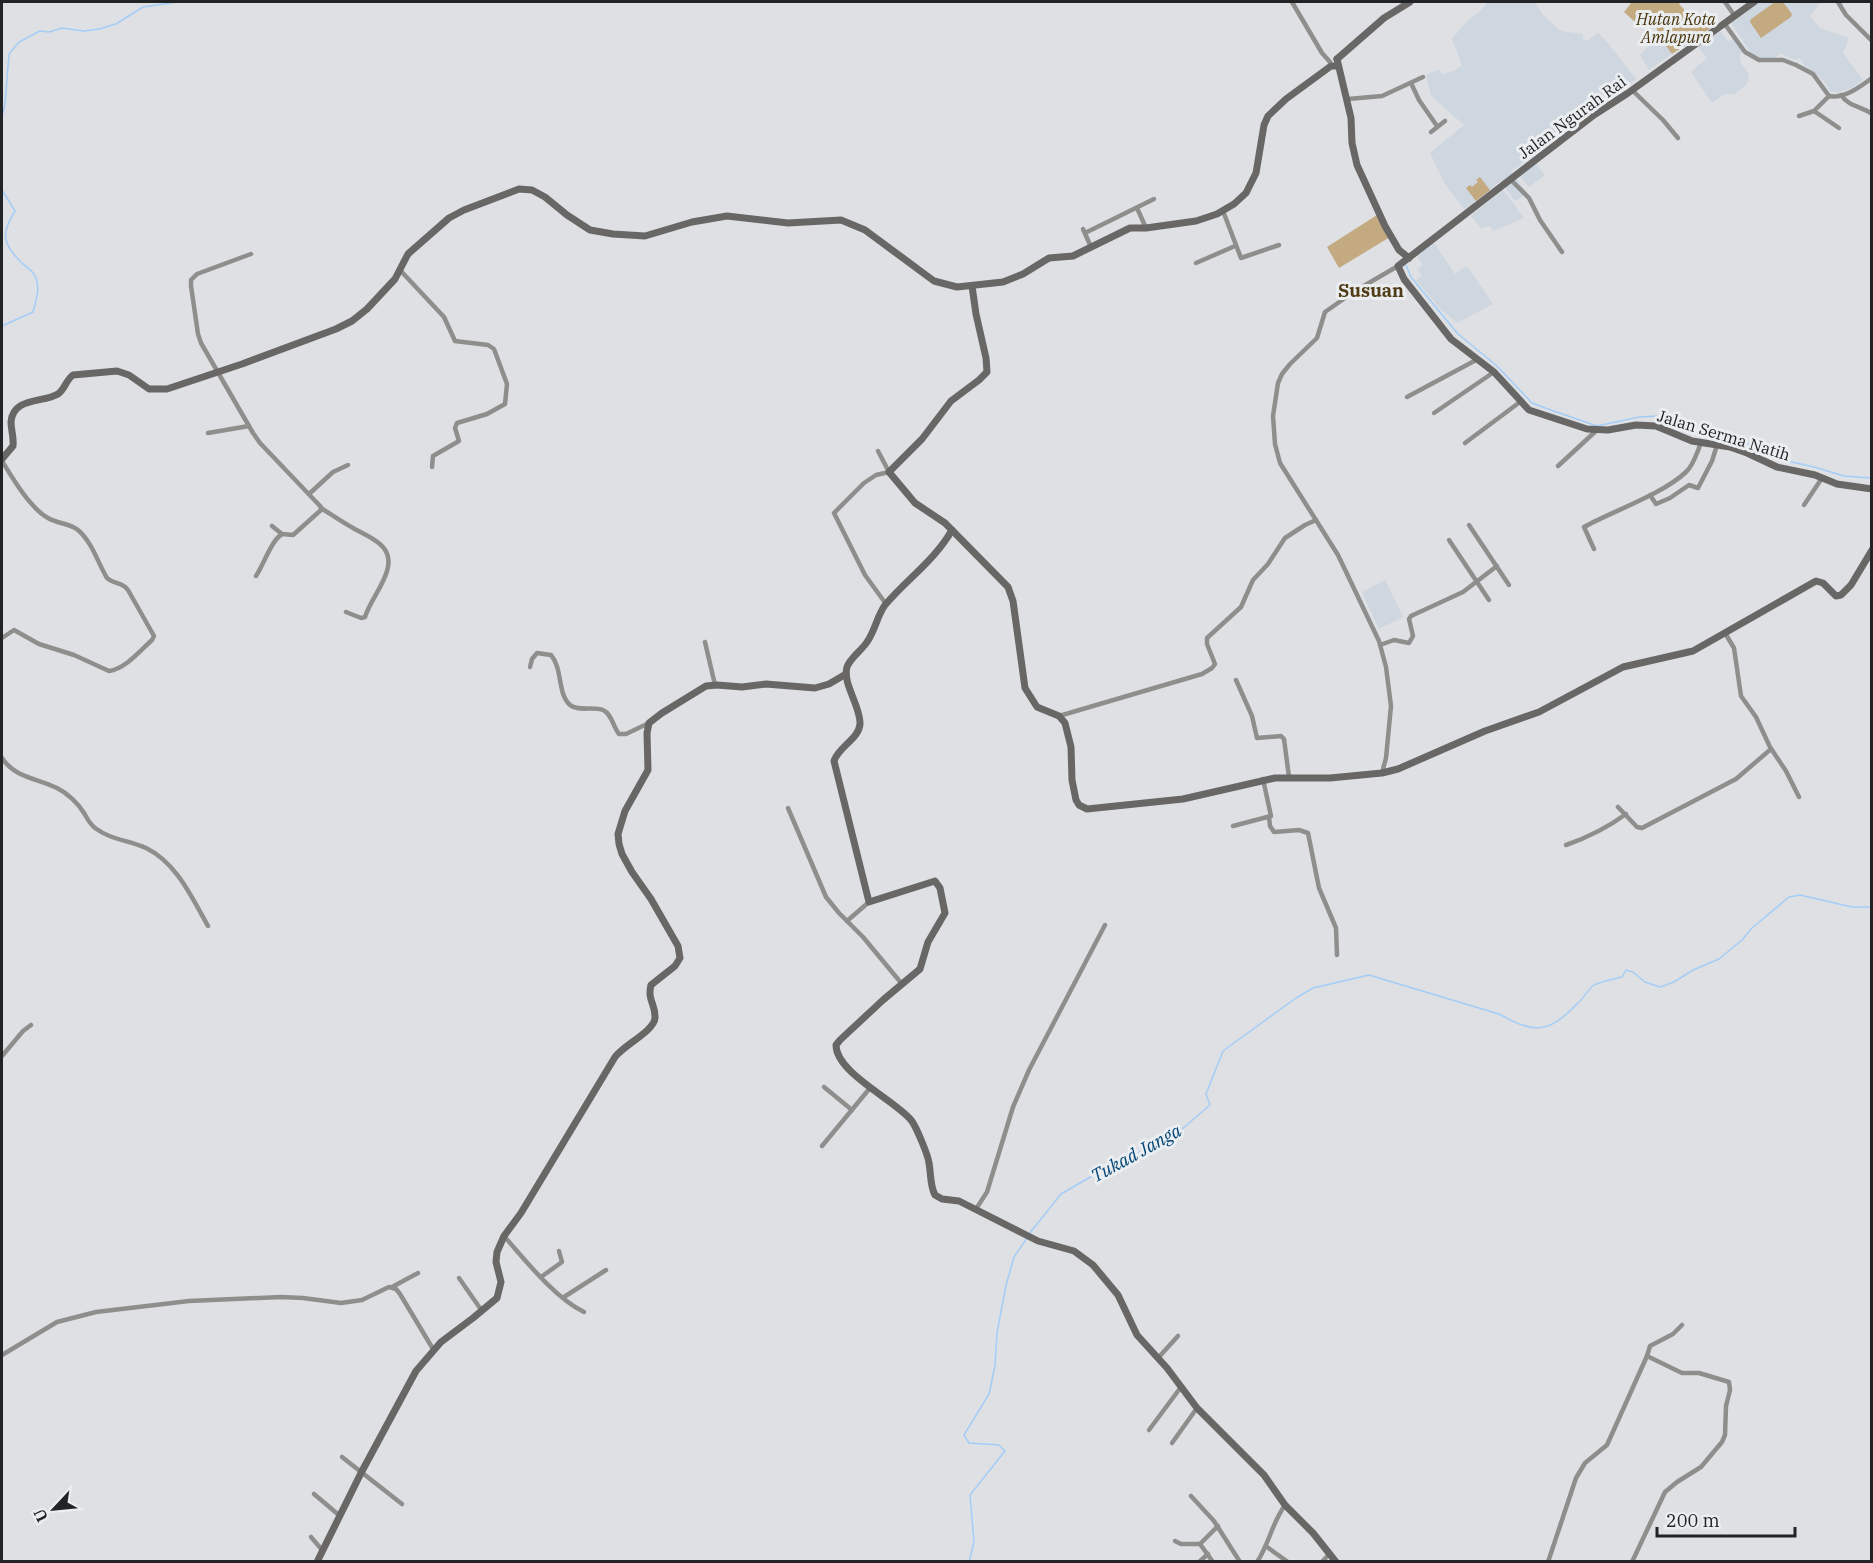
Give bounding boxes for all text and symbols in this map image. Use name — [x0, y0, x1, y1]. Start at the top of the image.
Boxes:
park label: Hutan Kota Amlapura — [1635, 9, 1716, 47]
street label: Jalan Ngurah Rai — [1514, 71, 1630, 163]
district label: Susuan — [1338, 279, 1404, 302]
street label: Jalan Serma Natih — [1655, 405, 1793, 465]
water label: Tukad Janga — [1087, 1119, 1185, 1187]
north arrow — [24, 1479, 84, 1539]
scale bar — [1657, 1500, 1795, 1538]
text: U — [29, 1506, 52, 1525]
text: 200 m — [1666, 1509, 1720, 1532]

